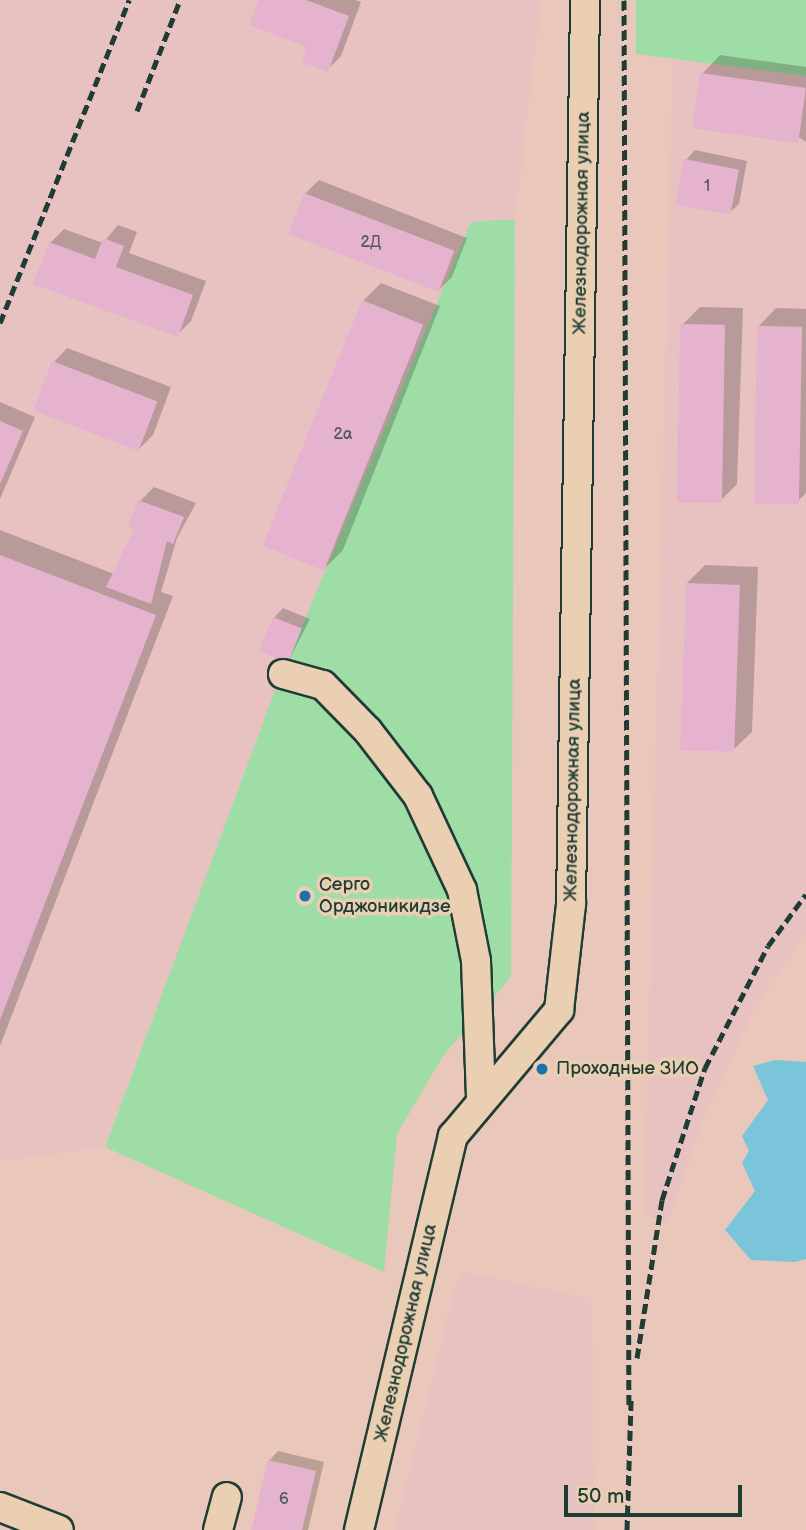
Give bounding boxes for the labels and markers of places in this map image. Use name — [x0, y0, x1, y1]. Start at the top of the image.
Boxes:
place label: Серго Орджоникидзе — [319, 874, 451, 918]
marker: Серго Орджоникидзе — [297, 888, 313, 904]
place label: Проходные ЗИО — [556, 1058, 699, 1080]
marker: Проходные ЗИО — [534, 1061, 550, 1077]

